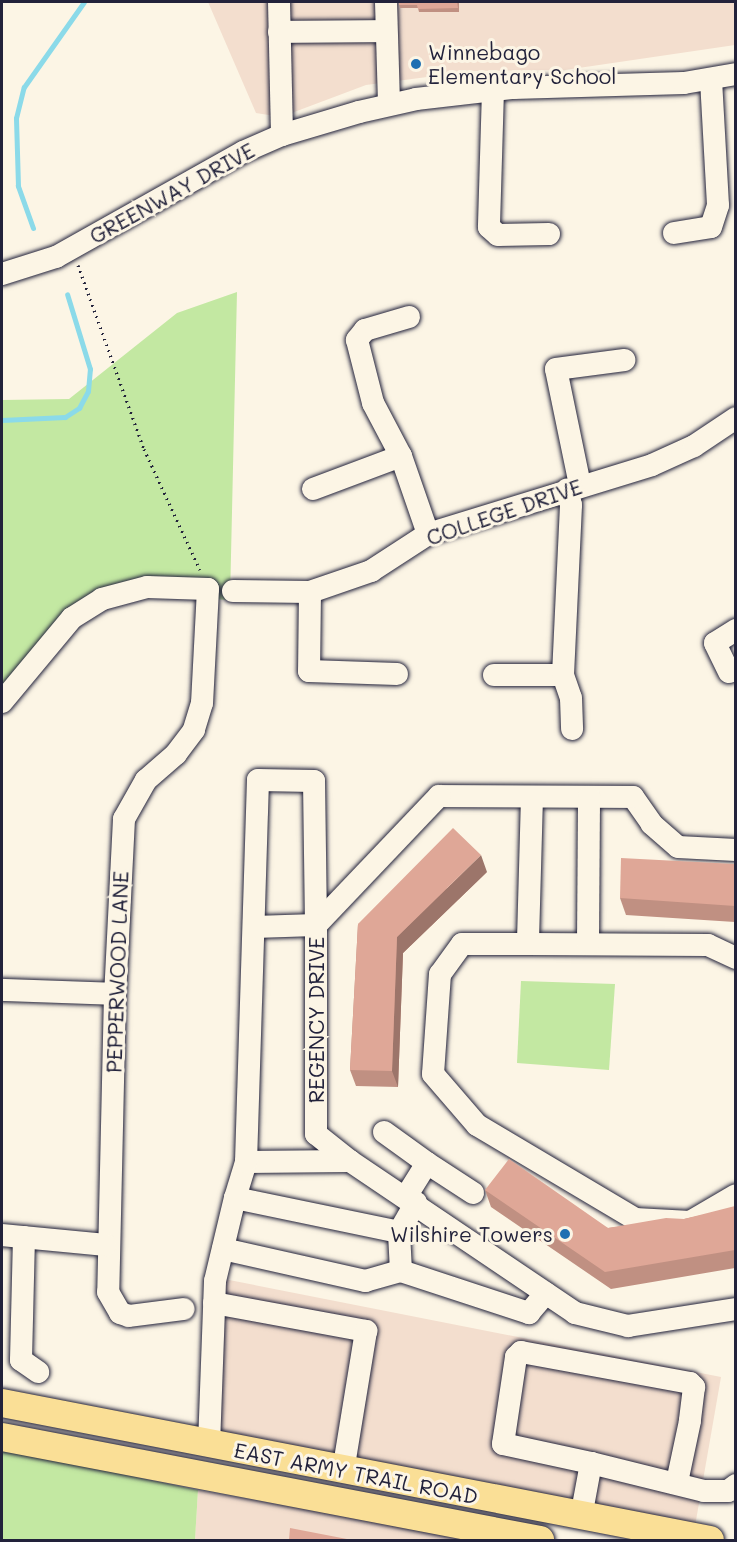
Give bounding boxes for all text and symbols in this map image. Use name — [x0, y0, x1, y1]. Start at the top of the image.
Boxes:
place label: Winnebago Elementary School — [428, 39, 616, 89]
marker: Winnebago Elementary School — [409, 57, 423, 71]
street label: GREENWAY DRIVE — [85, 137, 259, 249]
street label: COLLEGE DRIVE — [423, 474, 585, 550]
street label: PEPPERWOOD LANE — [101, 871, 133, 1073]
street label: REGENCY DRIVE — [303, 937, 329, 1103]
place label: Wilshire Towers — [390, 1221, 553, 1247]
marker: Wilshire Towers — [558, 1227, 572, 1241]
street label: EAST ARMY TRAIL ROAD — [232, 1437, 480, 1509]

